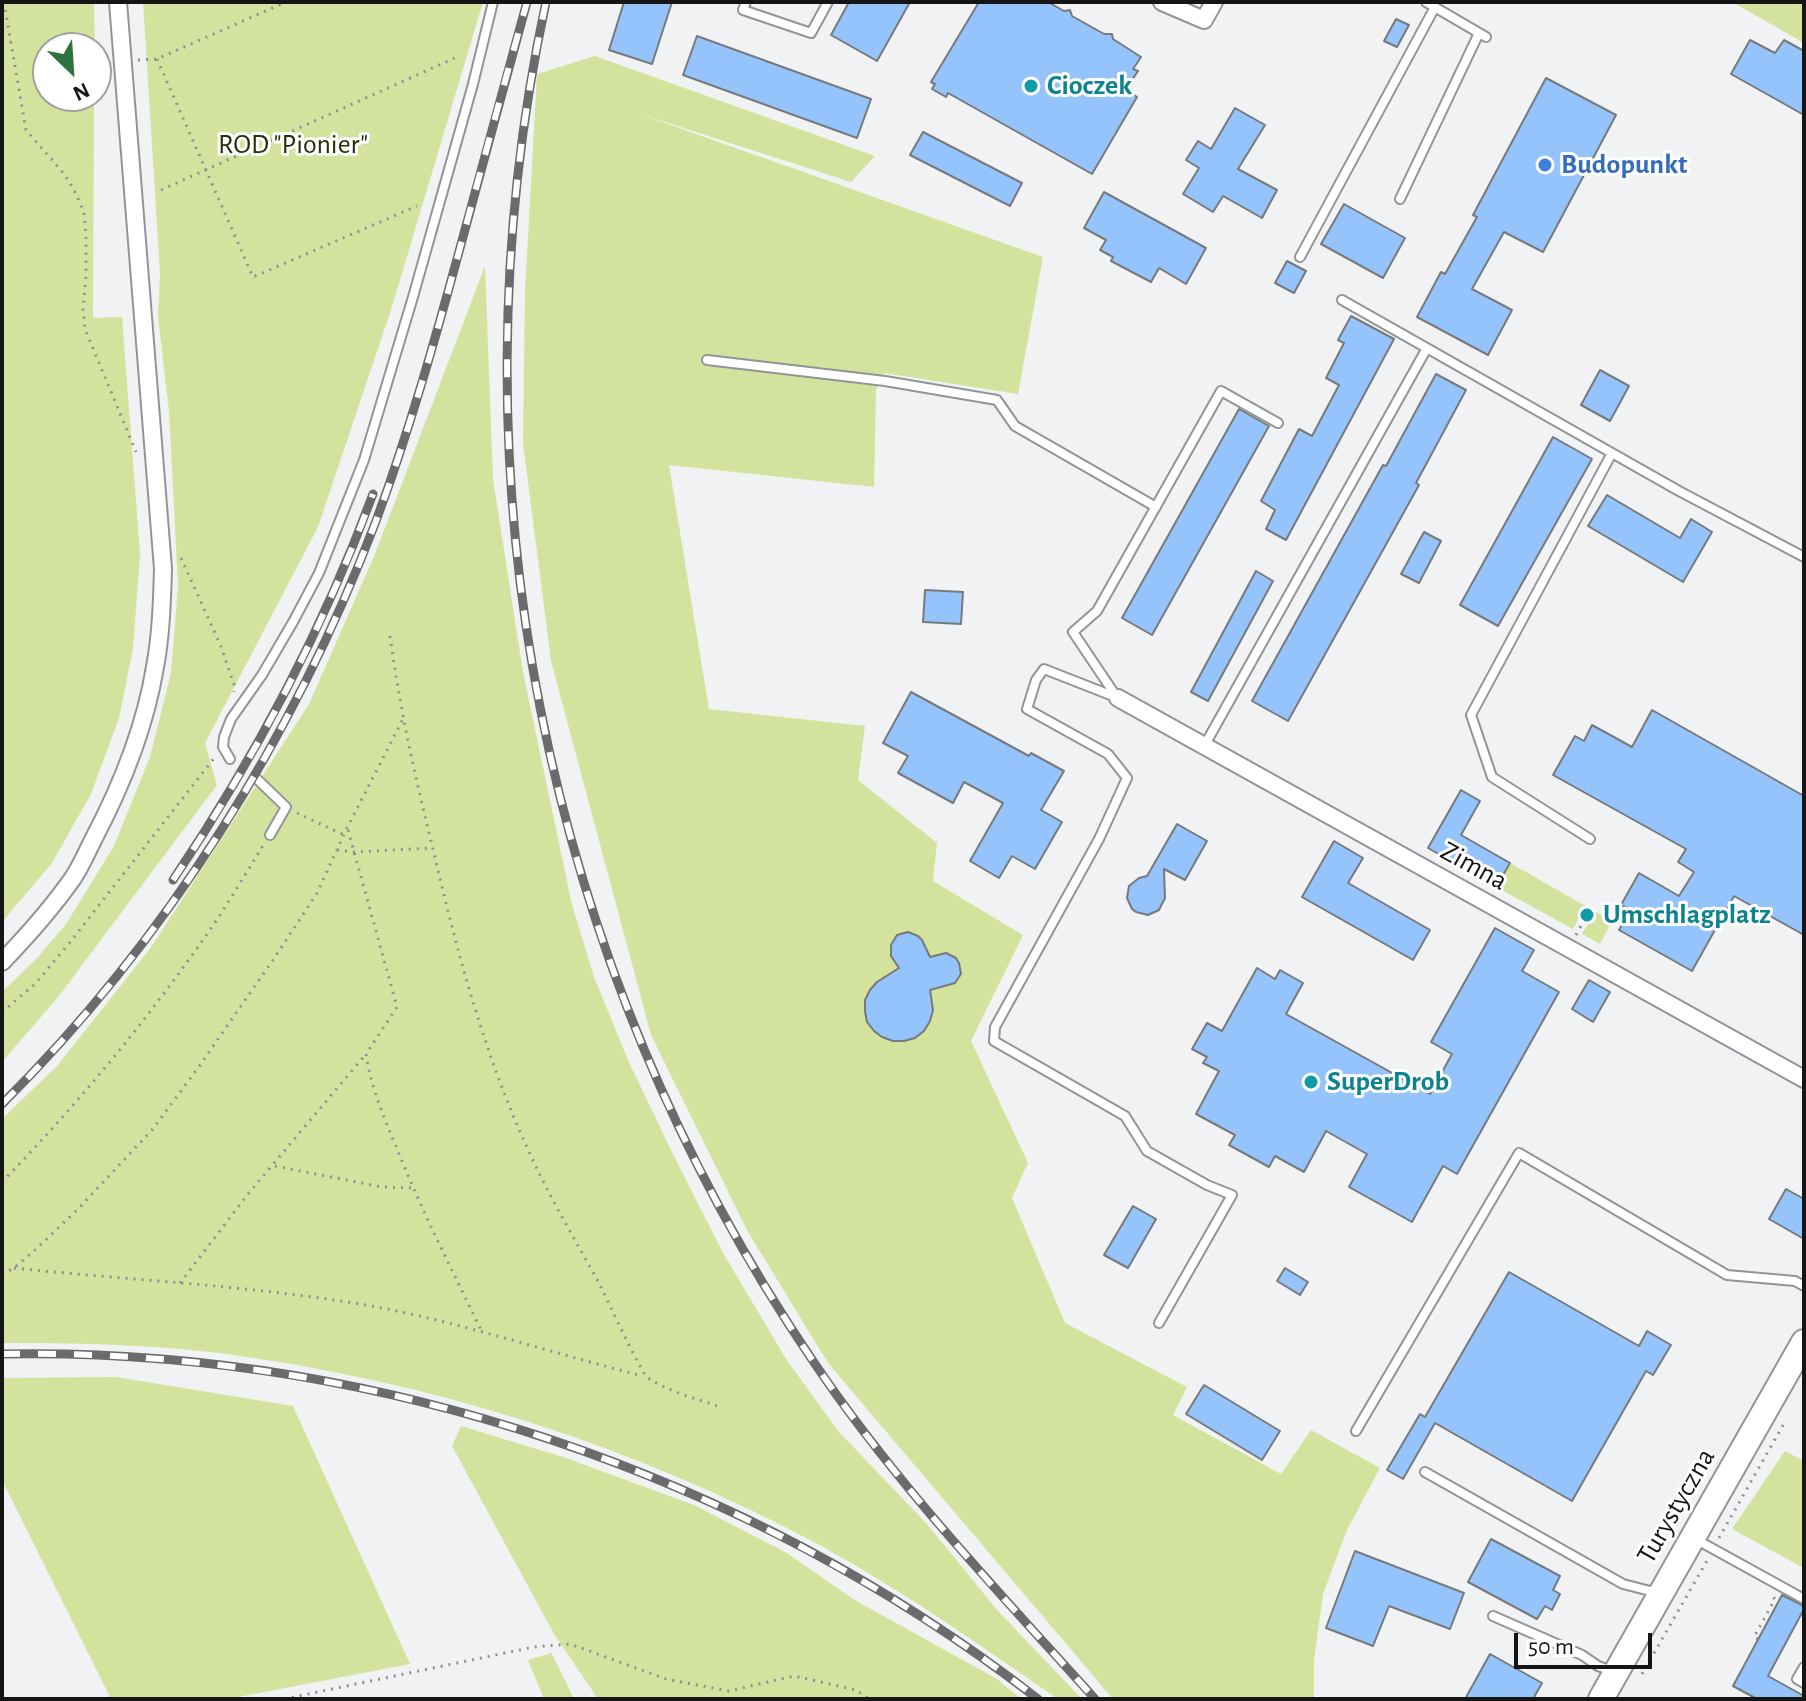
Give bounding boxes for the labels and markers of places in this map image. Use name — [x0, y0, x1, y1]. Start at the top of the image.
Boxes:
place label: Cioczek — [1047, 69, 1132, 103]
marker: Cioczek — [1022, 77, 1040, 95]
place label: Budopunkt — [1561, 148, 1687, 182]
marker: Budopunkt — [1536, 156, 1554, 174]
place label: Umschlagplatz — [1603, 898, 1771, 932]
marker: Umschlagplatz — [1578, 906, 1596, 924]
place label: SuperDrob — [1327, 1065, 1449, 1099]
marker: SuperDrob — [1302, 1073, 1320, 1091]

